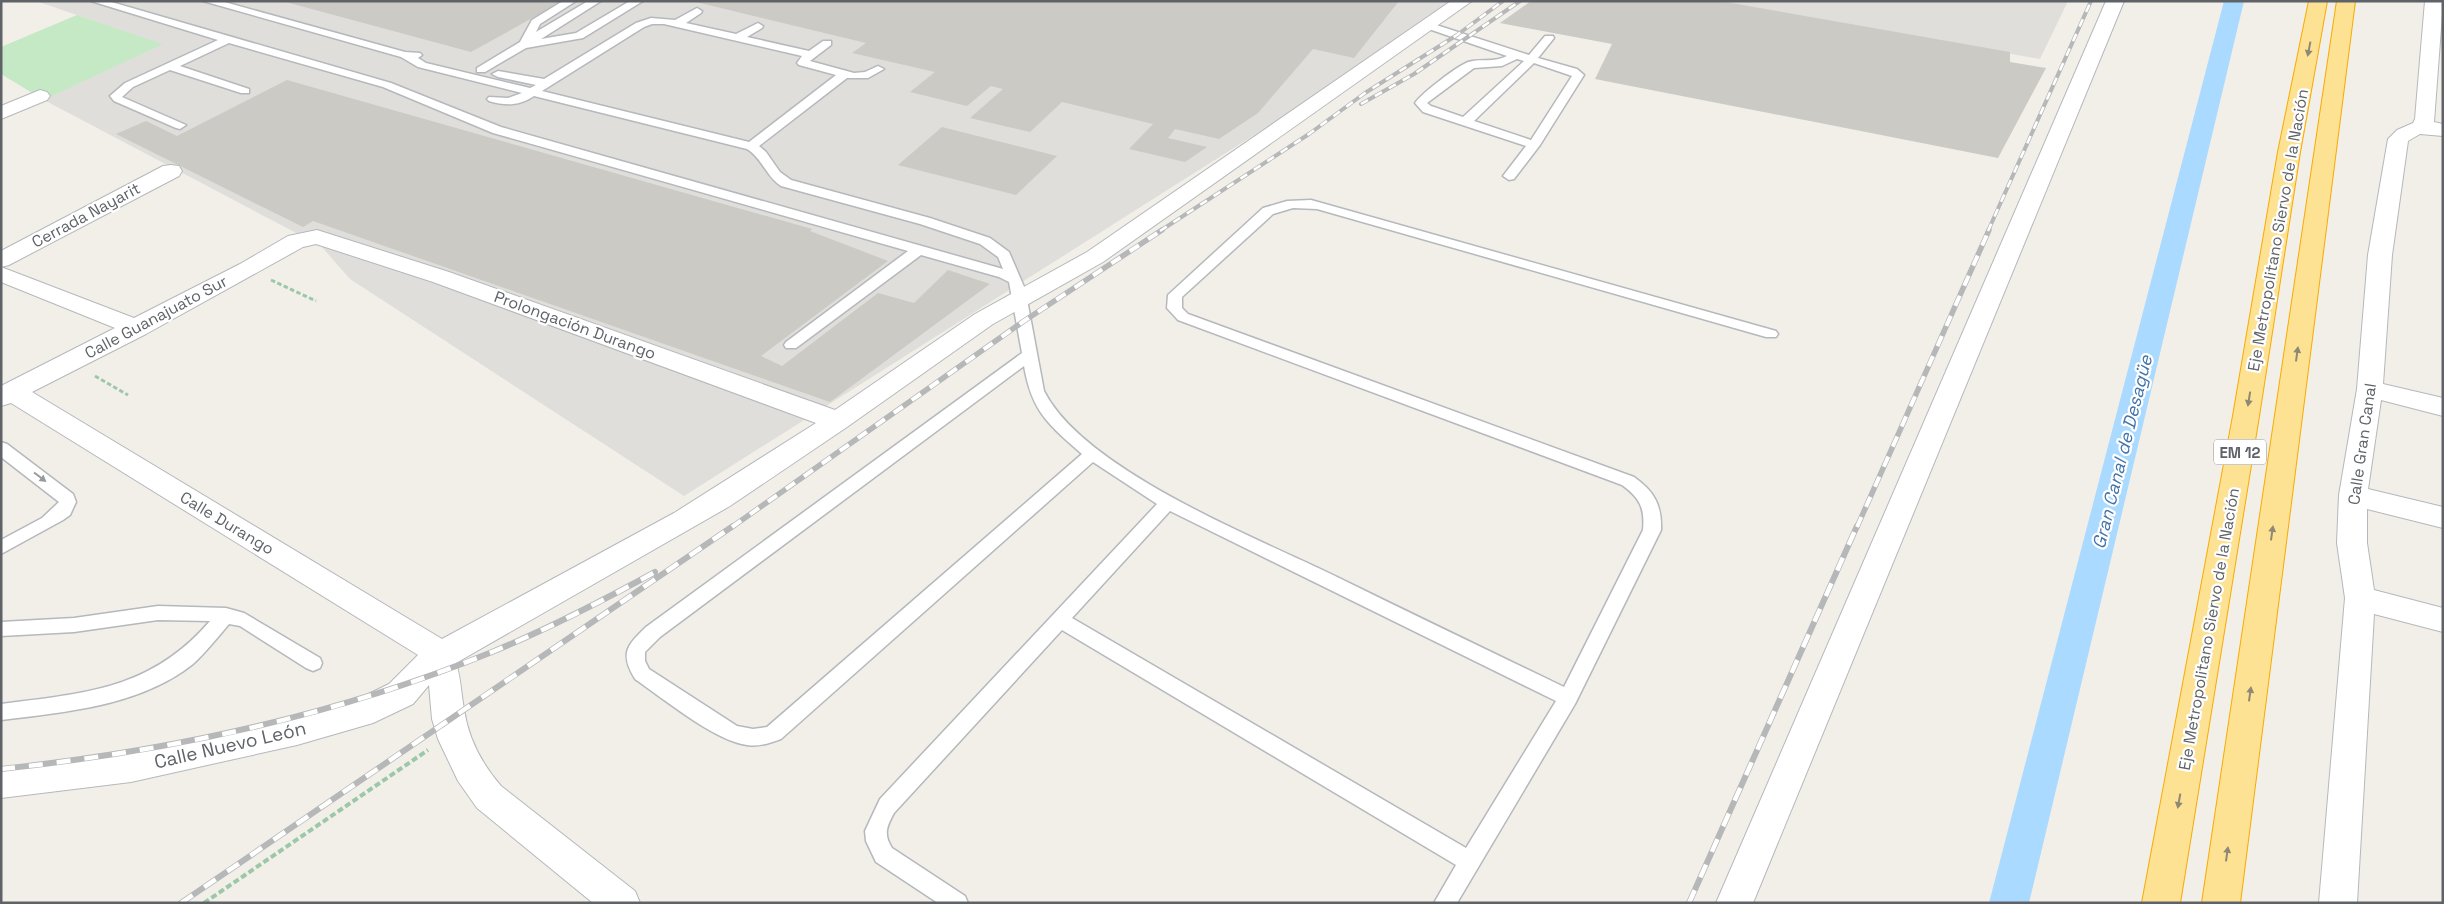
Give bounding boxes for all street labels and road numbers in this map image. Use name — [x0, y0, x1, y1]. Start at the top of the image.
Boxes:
street label: Eje Metropolitano Siervo de la Nación — [2243, 87, 2313, 373]
street label: Cerrada Nayarit — [28, 178, 144, 252]
street label: Calle Guanajuato Sur — [81, 271, 231, 363]
street label: Prolongación Durango — [491, 286, 659, 364]
street label: Calle Gran Canal — [2343, 382, 2381, 506]
road number: EM 12 — [2214, 440, 2266, 464]
street label: Eje Metropolitano Siervo de la Nación — [2174, 486, 2244, 772]
street label: Calle Durango — [176, 487, 278, 559]
street label: Calle Nuevo León — [152, 715, 308, 775]

